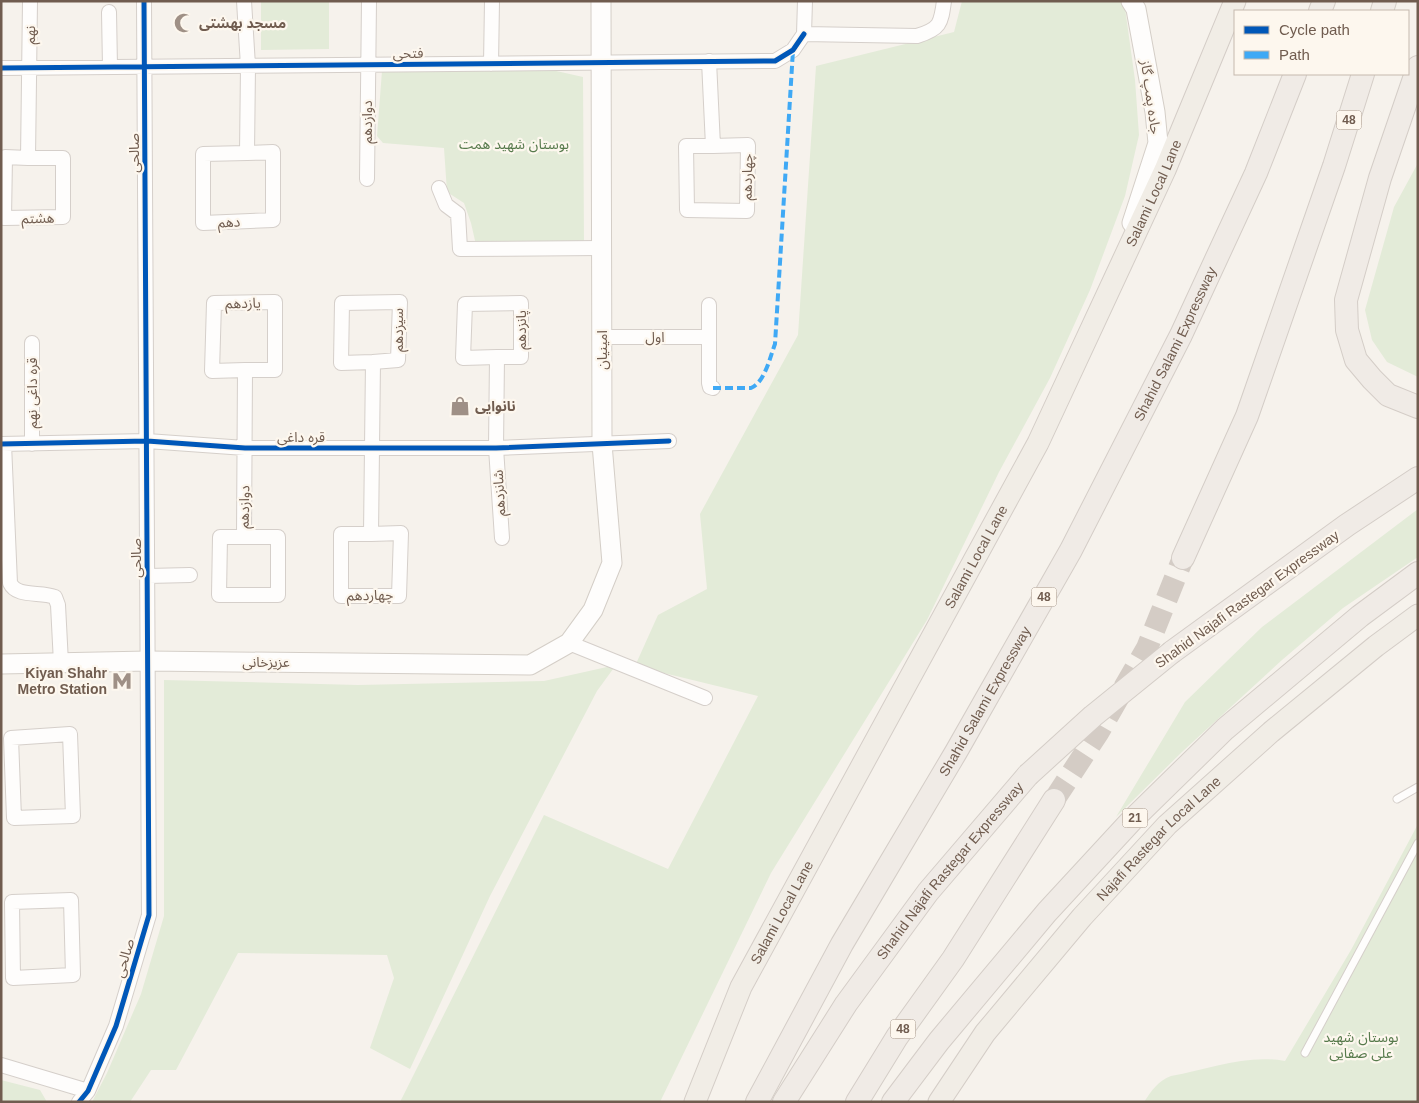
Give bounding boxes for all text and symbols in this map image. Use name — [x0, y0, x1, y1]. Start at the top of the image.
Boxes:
legend — [1234, 10, 1409, 75]
mosque icon: مسجد بهشتی — [173, 12, 195, 34]
place label: مسجد بهشتی — [199, 15, 286, 31]
text: Cycle path — [1279, 21, 1350, 38]
street label: نهم — [22, 25, 41, 45]
street label: فتحی — [393, 45, 424, 62]
text: Path — [1279, 46, 1310, 63]
street label: جاده پمپ گاز — [1135, 58, 1164, 136]
street label: دوازدهم — [359, 100, 378, 144]
road number: 48 — [1336, 110, 1362, 130]
street label: صالحی — [126, 133, 143, 173]
park label: بوستان شهید همت — [459, 136, 569, 153]
street label: Salami Local Lane — [1123, 137, 1185, 249]
street label: چهاردهم — [739, 154, 758, 201]
street label: هشتم — [21, 210, 55, 229]
street label: دهم — [217, 214, 241, 233]
street label: Shahid Salami Expressway — [1130, 264, 1219, 424]
street label: یازدهم — [225, 295, 261, 314]
street label: سیزدهم — [390, 308, 409, 352]
street label: پانزدهم — [513, 310, 532, 350]
street label: اول — [645, 329, 665, 346]
street label: امینیان — [594, 330, 611, 370]
street label: قره داغی نهم — [24, 358, 43, 428]
shop icon: نانوایی — [449, 395, 471, 417]
place label: نانوایی — [475, 398, 516, 414]
street label: قره داغی — [277, 429, 325, 446]
street label: شانزدهم — [490, 469, 511, 517]
street label: دوازدهم — [236, 485, 255, 529]
street label: Salami Local Lane — [941, 502, 1011, 611]
street label: Shahid Najafi Rastegar Expressway — [1152, 527, 1342, 671]
street label: صالحی — [128, 538, 145, 578]
street label: چهاردهم — [347, 587, 394, 606]
road number: 48 — [1032, 588, 1056, 606]
street label: Shahid Salami Expressway — [936, 624, 1034, 779]
street label: عزیزخانی — [242, 654, 290, 671]
place label: Kiyan Shahr Metro Station — [18, 665, 108, 697]
metro station icon: Kiyan Shahr Metro Station — [111, 670, 133, 692]
street label: Najafi Rastegar Local Lane — [1093, 773, 1224, 904]
street label: Shahid Najafi Rastegar Expressway — [873, 779, 1026, 963]
road number: 21 — [1122, 808, 1148, 828]
street label: Salami Local Lane — [747, 858, 817, 967]
street label: صالحی — [111, 936, 138, 980]
road number: 48 — [890, 1020, 916, 1038]
park label: بوستان شهید علی صفایی — [1324, 1029, 1399, 1062]

